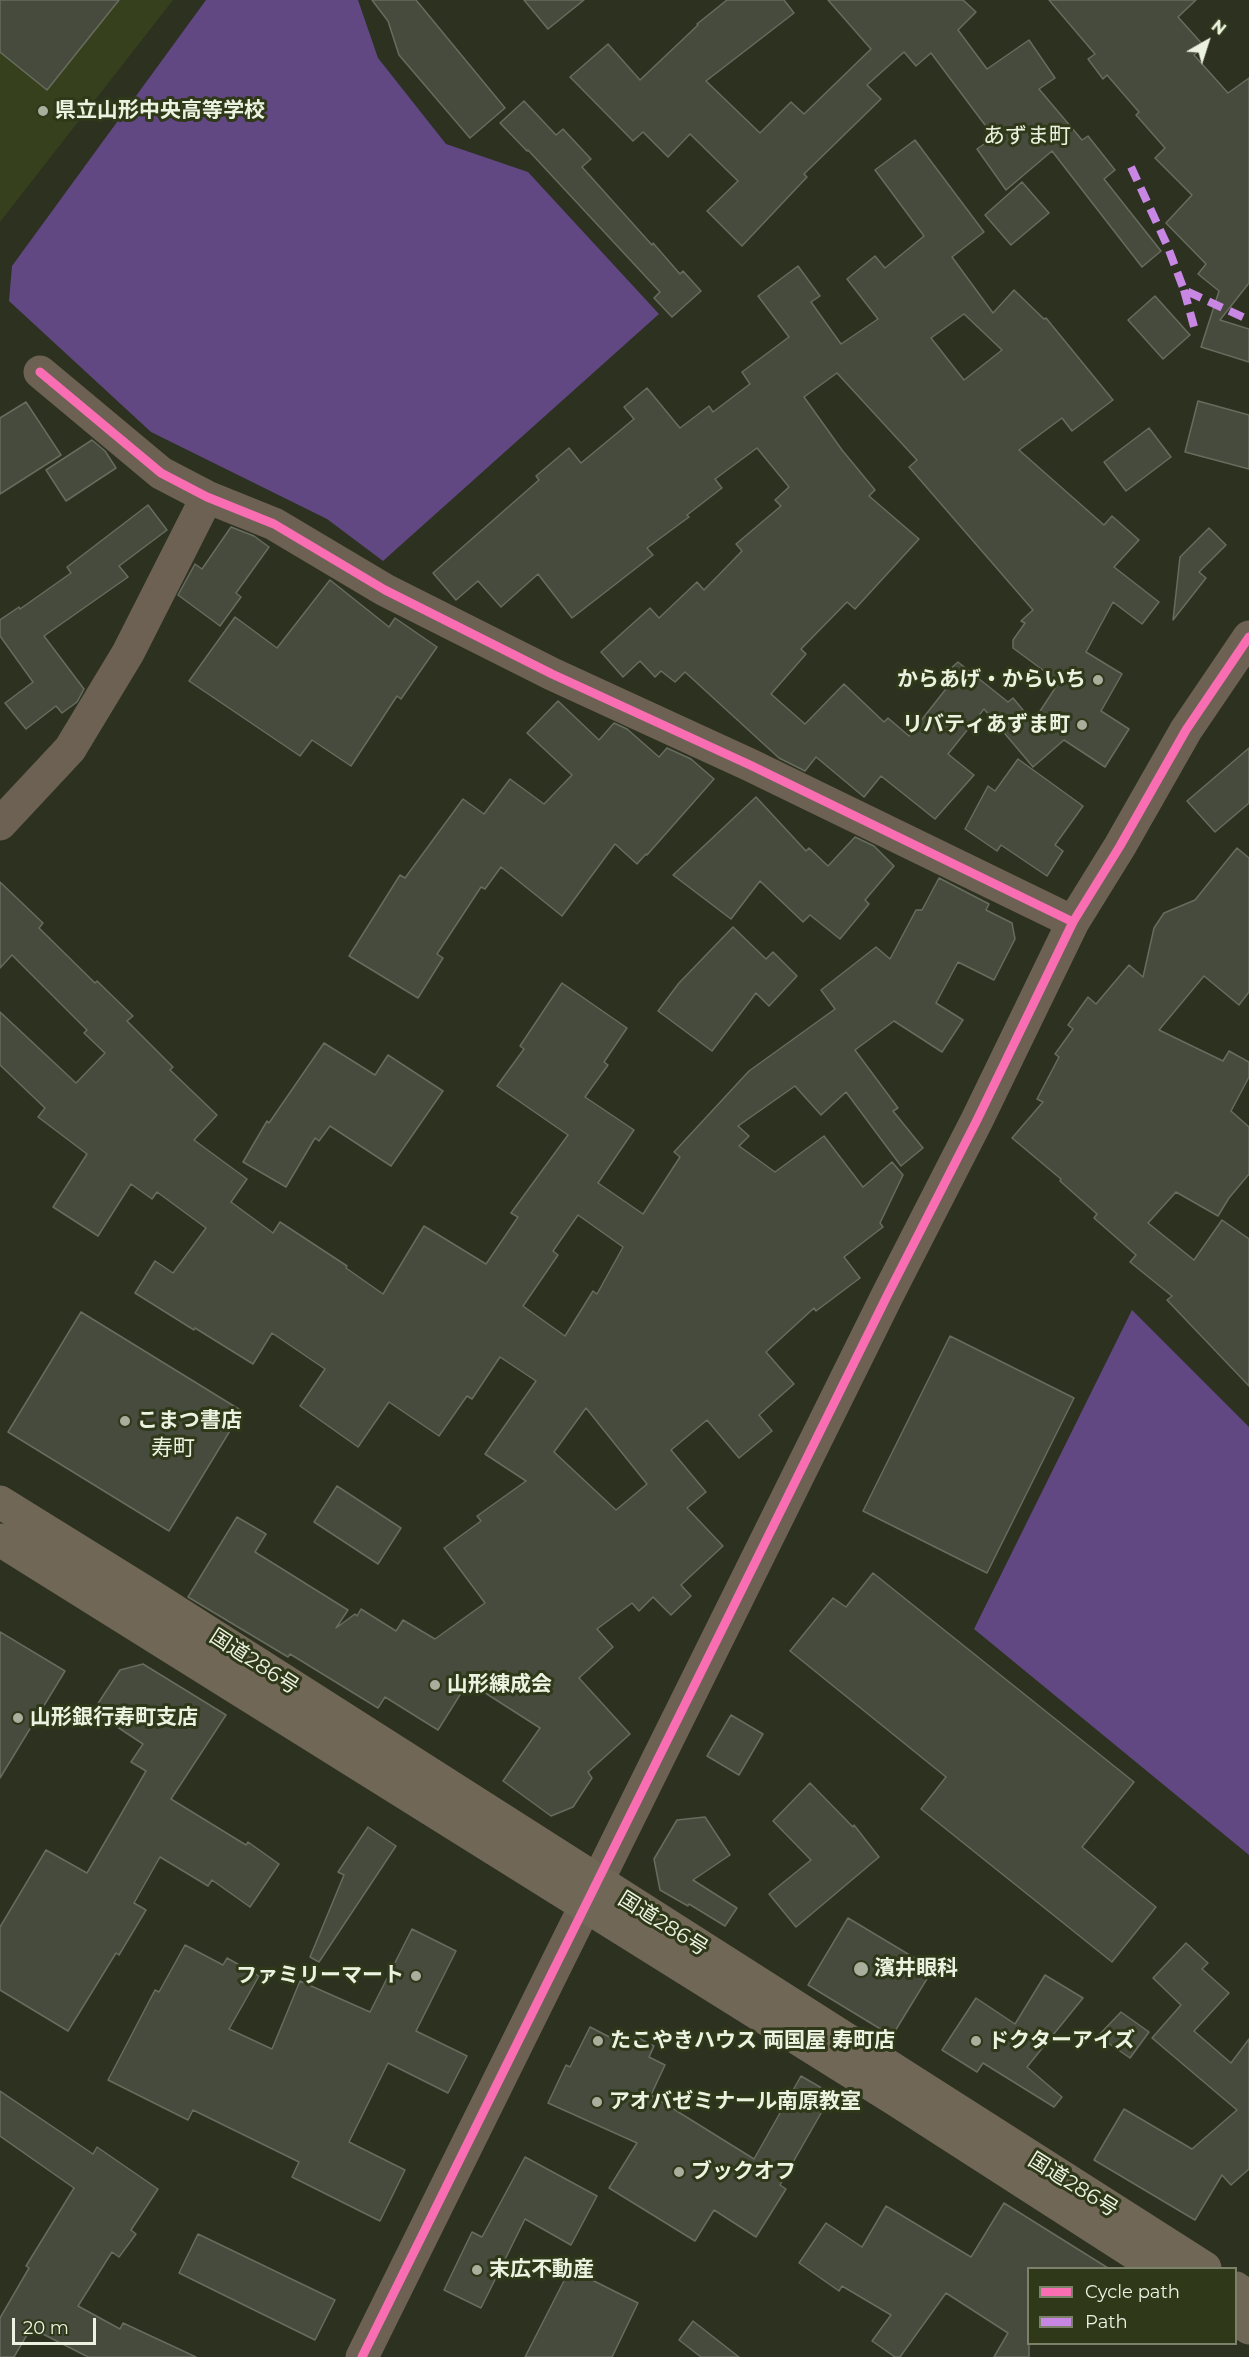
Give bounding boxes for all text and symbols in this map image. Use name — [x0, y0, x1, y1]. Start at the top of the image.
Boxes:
north arrow — [1177, 12, 1237, 72]
text: N — [1208, 16, 1230, 39]
place label: 県立山形中央高等学校 — [55, 98, 265, 124]
marker: 県立山形中央高等学校 — [36, 104, 50, 118]
district label: あずま町 — [983, 124, 1071, 150]
place label: からあげ・からいち — [897, 667, 1086, 693]
marker: からあげ・からいち — [1091, 673, 1105, 687]
place label: リバティあずま町 — [902, 712, 1070, 738]
marker: リバティあずま町 — [1075, 718, 1089, 732]
place label: こまつ書店 — [137, 1408, 242, 1434]
marker: こまつ書店 — [118, 1414, 132, 1428]
district label: 寿町 — [151, 1436, 195, 1462]
street label: 国道286号 — [205, 1624, 303, 1700]
place label: 山形練成会 — [447, 1672, 552, 1698]
marker: 山形練成会 — [428, 1678, 442, 1692]
place label: 山形銀行寿町支店 — [30, 1705, 198, 1731]
marker: 山形銀行寿町支店 — [11, 1711, 25, 1725]
street label: 国道286号 — [613, 1887, 713, 1961]
place label: 濱井眼科 — [874, 1956, 958, 1982]
marker: 濱井眼科 — [852, 1960, 870, 1978]
place label: ファミリーマート — [236, 1963, 404, 1989]
marker: ファミリーマート — [409, 1969, 423, 1983]
place label: たこやきハウス 両国屋 寿町店 — [610, 2028, 895, 2054]
place label: ドクターアイズ — [988, 2028, 1135, 2054]
marker: たこやきハウス 両国屋 寿町店 — [591, 2034, 605, 2048]
marker: ドクターアイズ — [969, 2034, 983, 2048]
place label: アオバゼミナール南原教室 — [609, 2089, 861, 2115]
marker: アオバゼミナール南原教室 — [590, 2095, 604, 2109]
street label: 国道286号 — [1023, 2148, 1123, 2222]
place label: ブックオフ — [691, 2159, 796, 2185]
marker: ブックオフ — [672, 2165, 686, 2179]
place label: 末広不動産 — [489, 2257, 594, 2283]
marker: 末広不動産 — [470, 2263, 484, 2277]
legend — [1027, 2267, 1237, 2345]
text: Cycle path — [1085, 2281, 1180, 2303]
scale bar — [15, 2306, 99, 2344]
text: Path — [1085, 2311, 1128, 2333]
text: 20 m — [23, 2317, 69, 2339]

